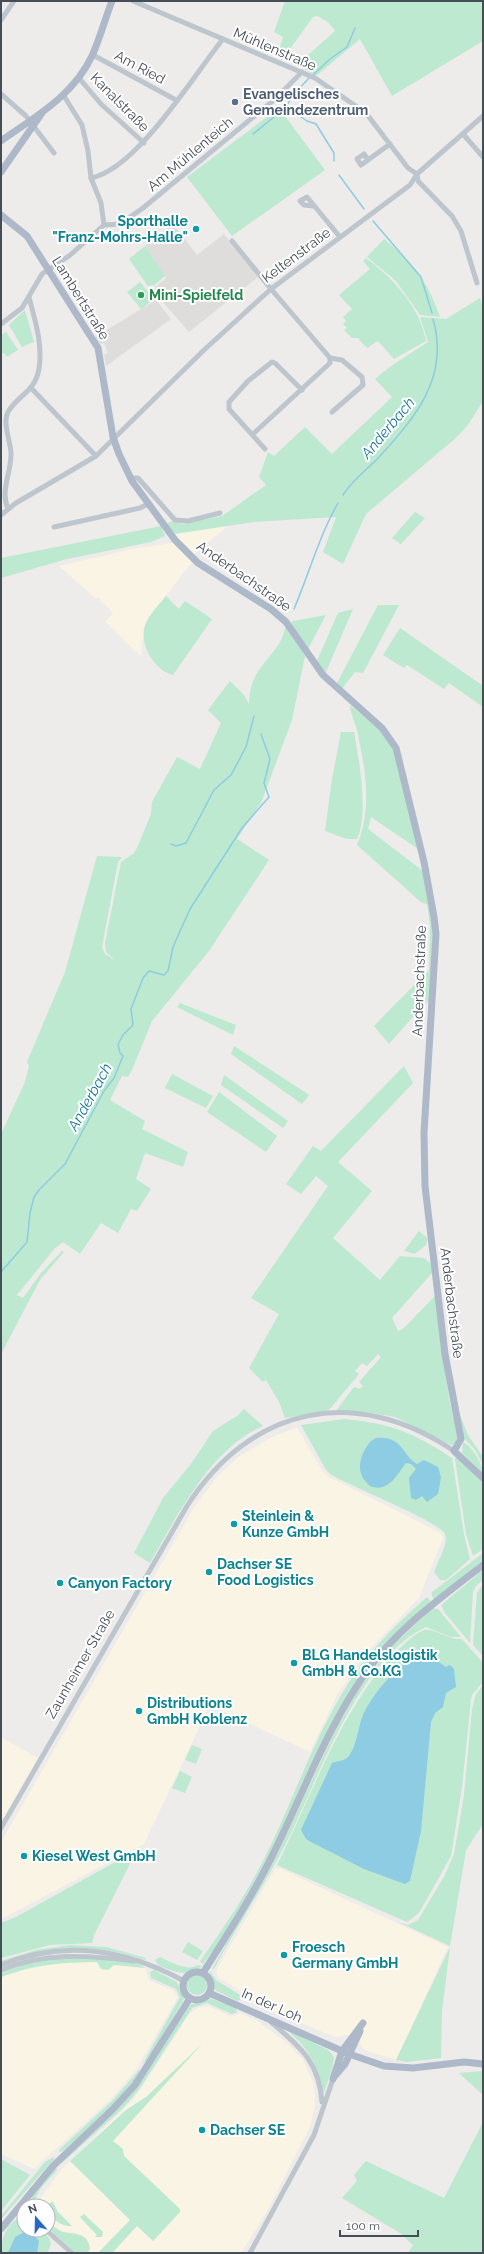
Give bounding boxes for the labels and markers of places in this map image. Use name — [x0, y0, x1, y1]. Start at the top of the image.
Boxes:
place label: Evangelisches Gemeindezentrum — [243, 86, 368, 118]
marker: Evangelisches Gemeindezentrum — [230, 97, 240, 107]
place label: Sporthalle "Franz-Mohrs-Halle" — [52, 213, 189, 245]
marker: Sporthalle "Franz-Mohrs-Halle" — [191, 224, 201, 234]
place label: Mini-Spielfeld — [149, 287, 243, 303]
marker: Mini-Spielfeld — [136, 290, 146, 300]
place label: Steinlein & Kunze GmbH — [242, 1508, 329, 1540]
marker: Steinlein & Kunze GmbH — [229, 1519, 239, 1529]
place label: Dachser SE Food Logistics — [217, 1556, 314, 1588]
marker: Dachser SE Food Logistics — [204, 1567, 214, 1577]
place label: Canyon Factory — [68, 1575, 172, 1591]
marker: Canyon Factory — [55, 1578, 65, 1588]
place label: BLG Handelslogistik GmbH & Co.KG — [302, 1647, 438, 1679]
marker: BLG Handelslogistik GmbH & Co.KG — [289, 1658, 299, 1668]
place label: Distributions GmbH Koblenz — [147, 1695, 247, 1727]
marker: Distributions GmbH Koblenz — [134, 1706, 144, 1716]
place label: Kiesel West GmbH — [32, 1848, 156, 1864]
marker: Kiesel West GmbH — [19, 1851, 29, 1861]
place label: Froesch Germany GmbH — [292, 1939, 398, 1971]
marker: Froesch Germany GmbH — [279, 1950, 289, 1960]
place label: Dachser SE — [210, 2122, 285, 2138]
marker: Dachser SE — [197, 2125, 207, 2135]

